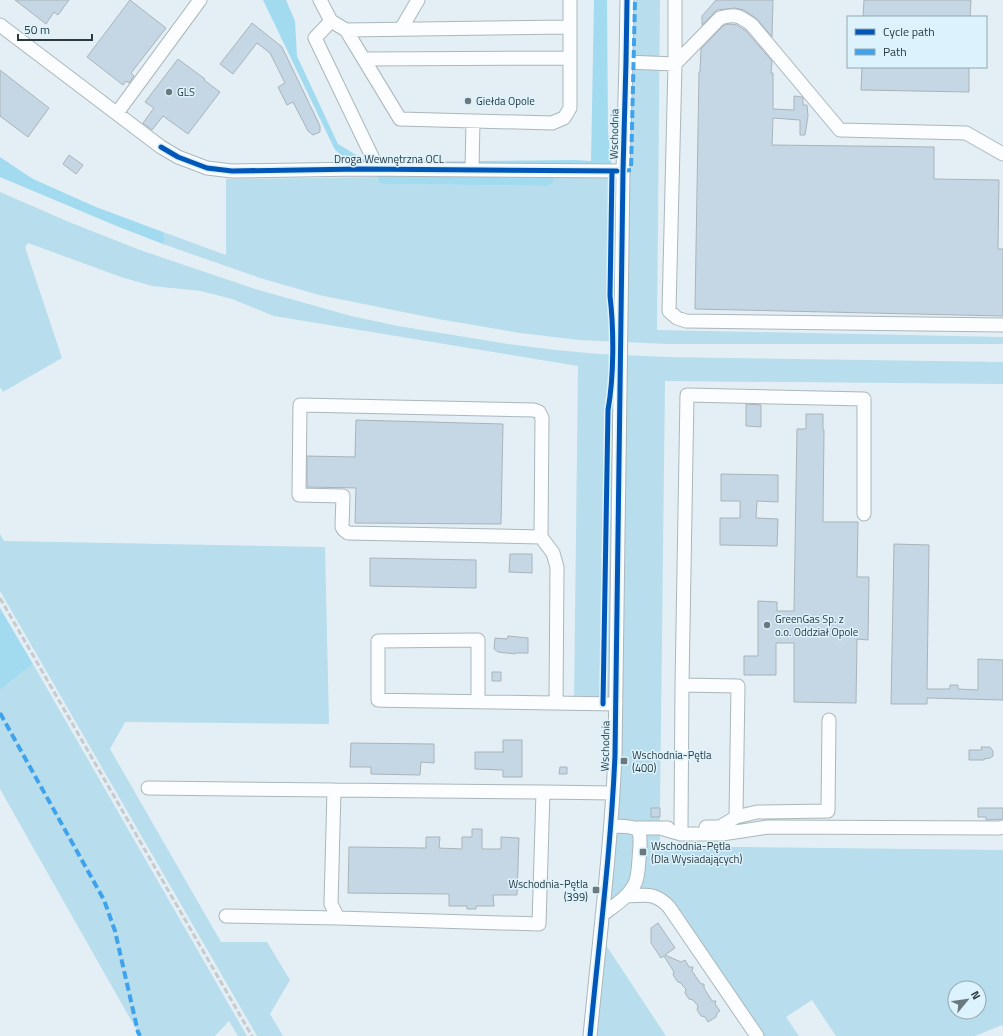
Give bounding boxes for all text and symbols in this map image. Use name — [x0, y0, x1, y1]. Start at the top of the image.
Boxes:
scale bar — [18, 16, 92, 42]
legend — [847, 16, 987, 68]
text: 50 m — [24, 20, 50, 39]
text: Cycle path — [883, 22, 935, 41]
text: Path — [883, 42, 907, 61]
place label: GLS — [177, 84, 195, 100]
marker: GLS — [164, 87, 174, 97]
place label: Giełda Opole — [476, 93, 535, 109]
marker: Giełda Opole — [463, 96, 473, 106]
street label: Wschodnia — [606, 108, 622, 160]
street label: Droga Wewnętrzna OCL — [334, 151, 445, 167]
place label: GreenGas Sp. z o.o. Oddział Opole — [775, 611, 859, 640]
marker: GreenGas Sp. z o.o. Oddział Opole — [762, 620, 772, 630]
street label: Wschodnia — [597, 720, 613, 772]
place label: Wschodnia-Pętla (400) — [632, 747, 712, 776]
marker: Wschodnia-Pętla (400) — [619, 756, 629, 766]
place label: Wschodnia-Pętla (Dla Wysiadających) — [651, 838, 742, 867]
marker: Wschodnia-Pętla (Dla Wysiadających) — [638, 847, 648, 857]
place label: Wschodnia-Pętla (399) — [508, 876, 588, 905]
marker: Wschodnia-Pętla (399) — [591, 885, 601, 895]
north arrow — [947, 980, 987, 1020]
text: N — [967, 988, 985, 1002]

